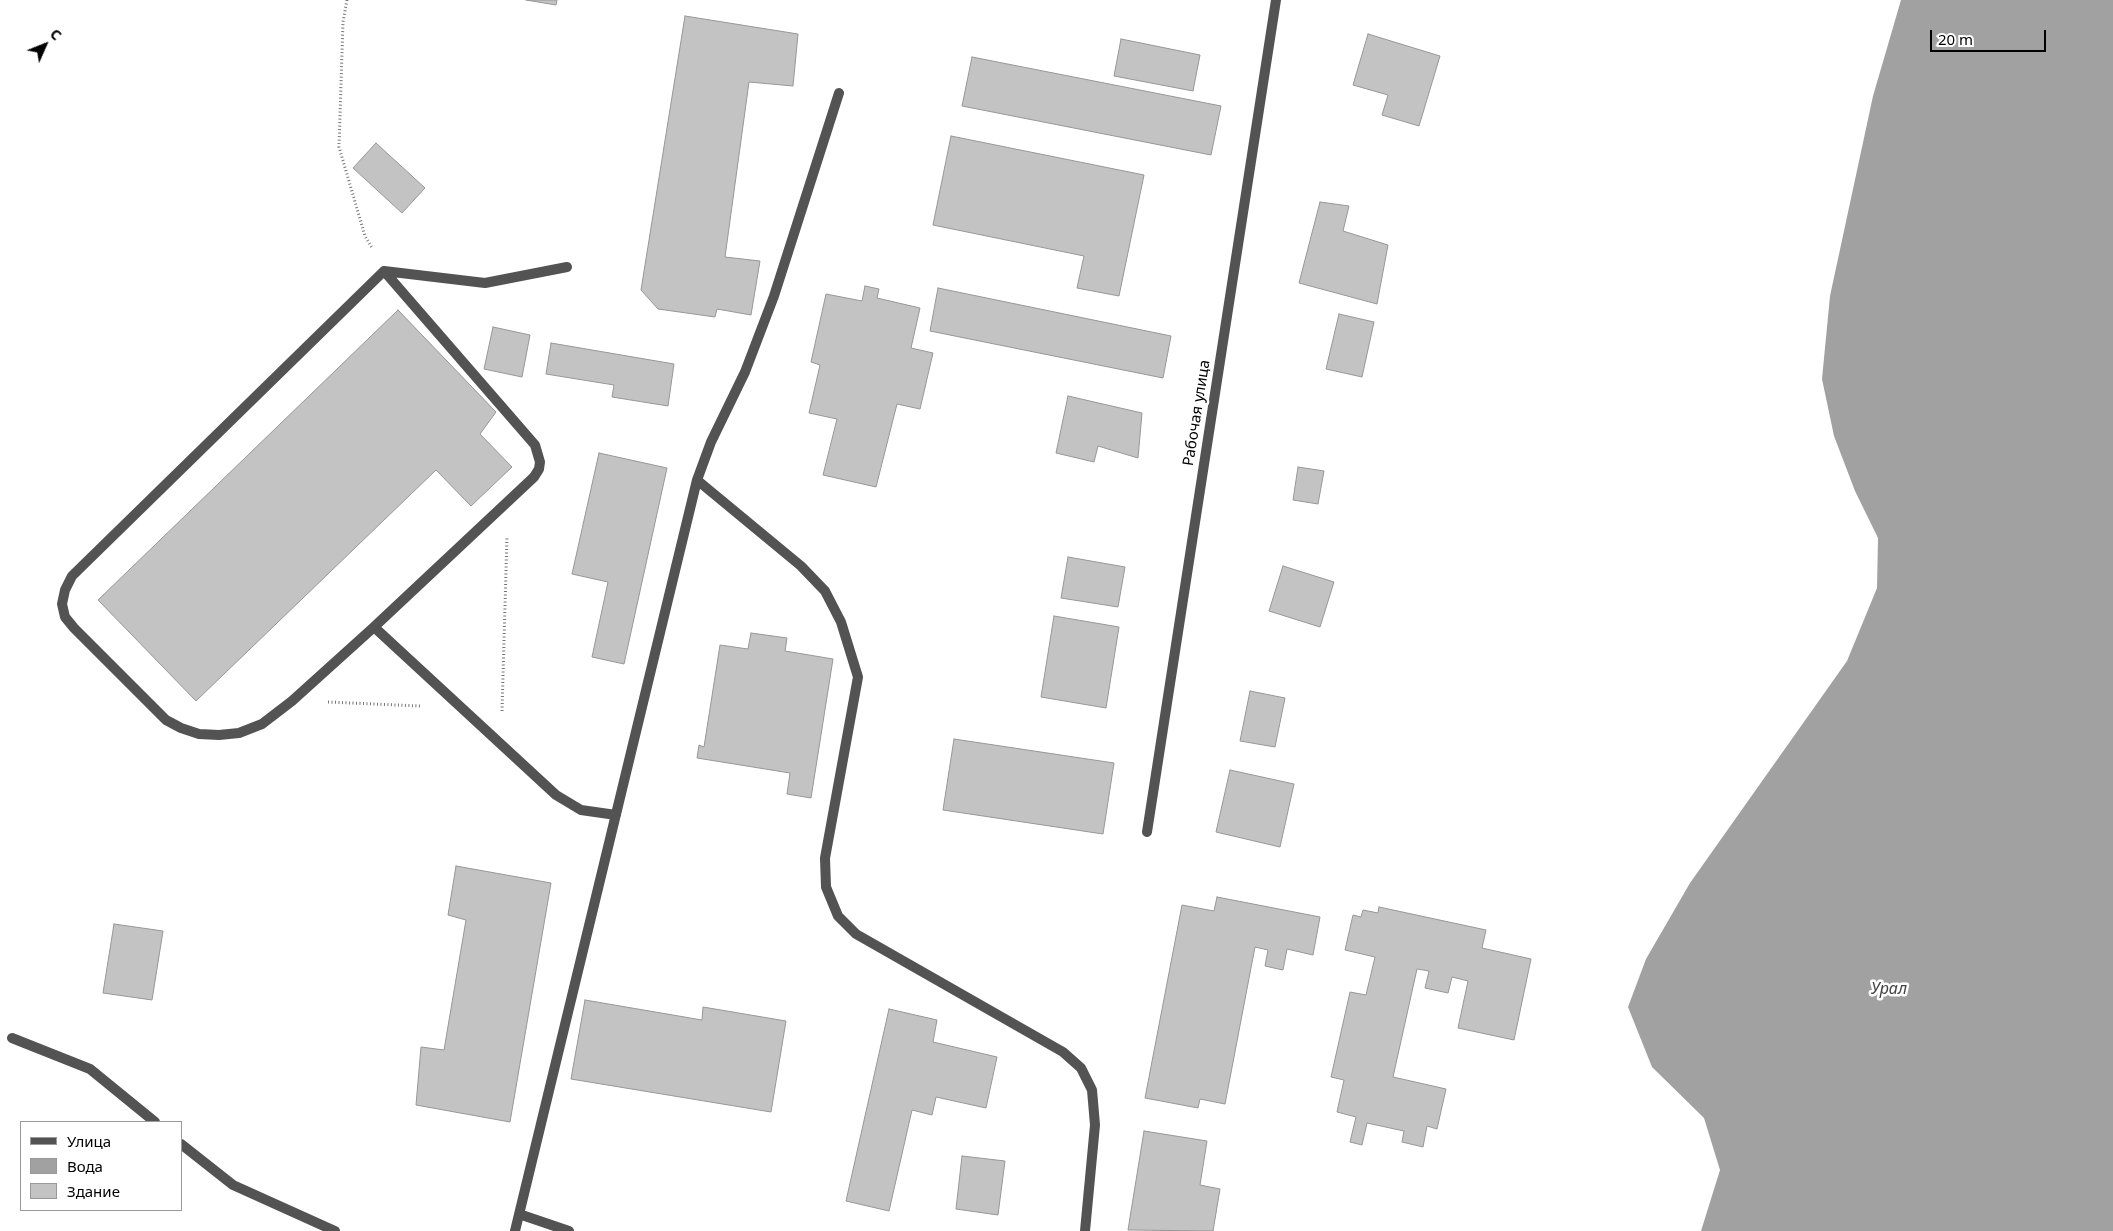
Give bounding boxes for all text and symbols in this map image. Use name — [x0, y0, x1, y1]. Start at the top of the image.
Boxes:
north arrow — [20, 20, 70, 70]
scale bar — [1933, 20, 2049, 52]
text: С — [46, 24, 66, 44]
text: 20 m — [1938, 29, 1973, 49]
street label: Рабочая улица — [1180, 359, 1214, 467]
water label: Урал — [1871, 979, 1907, 999]
legend — [20, 1121, 182, 1211]
text: Улица — [67, 1131, 111, 1151]
text: Вода — [67, 1156, 103, 1176]
text: Здание — [67, 1181, 120, 1201]

